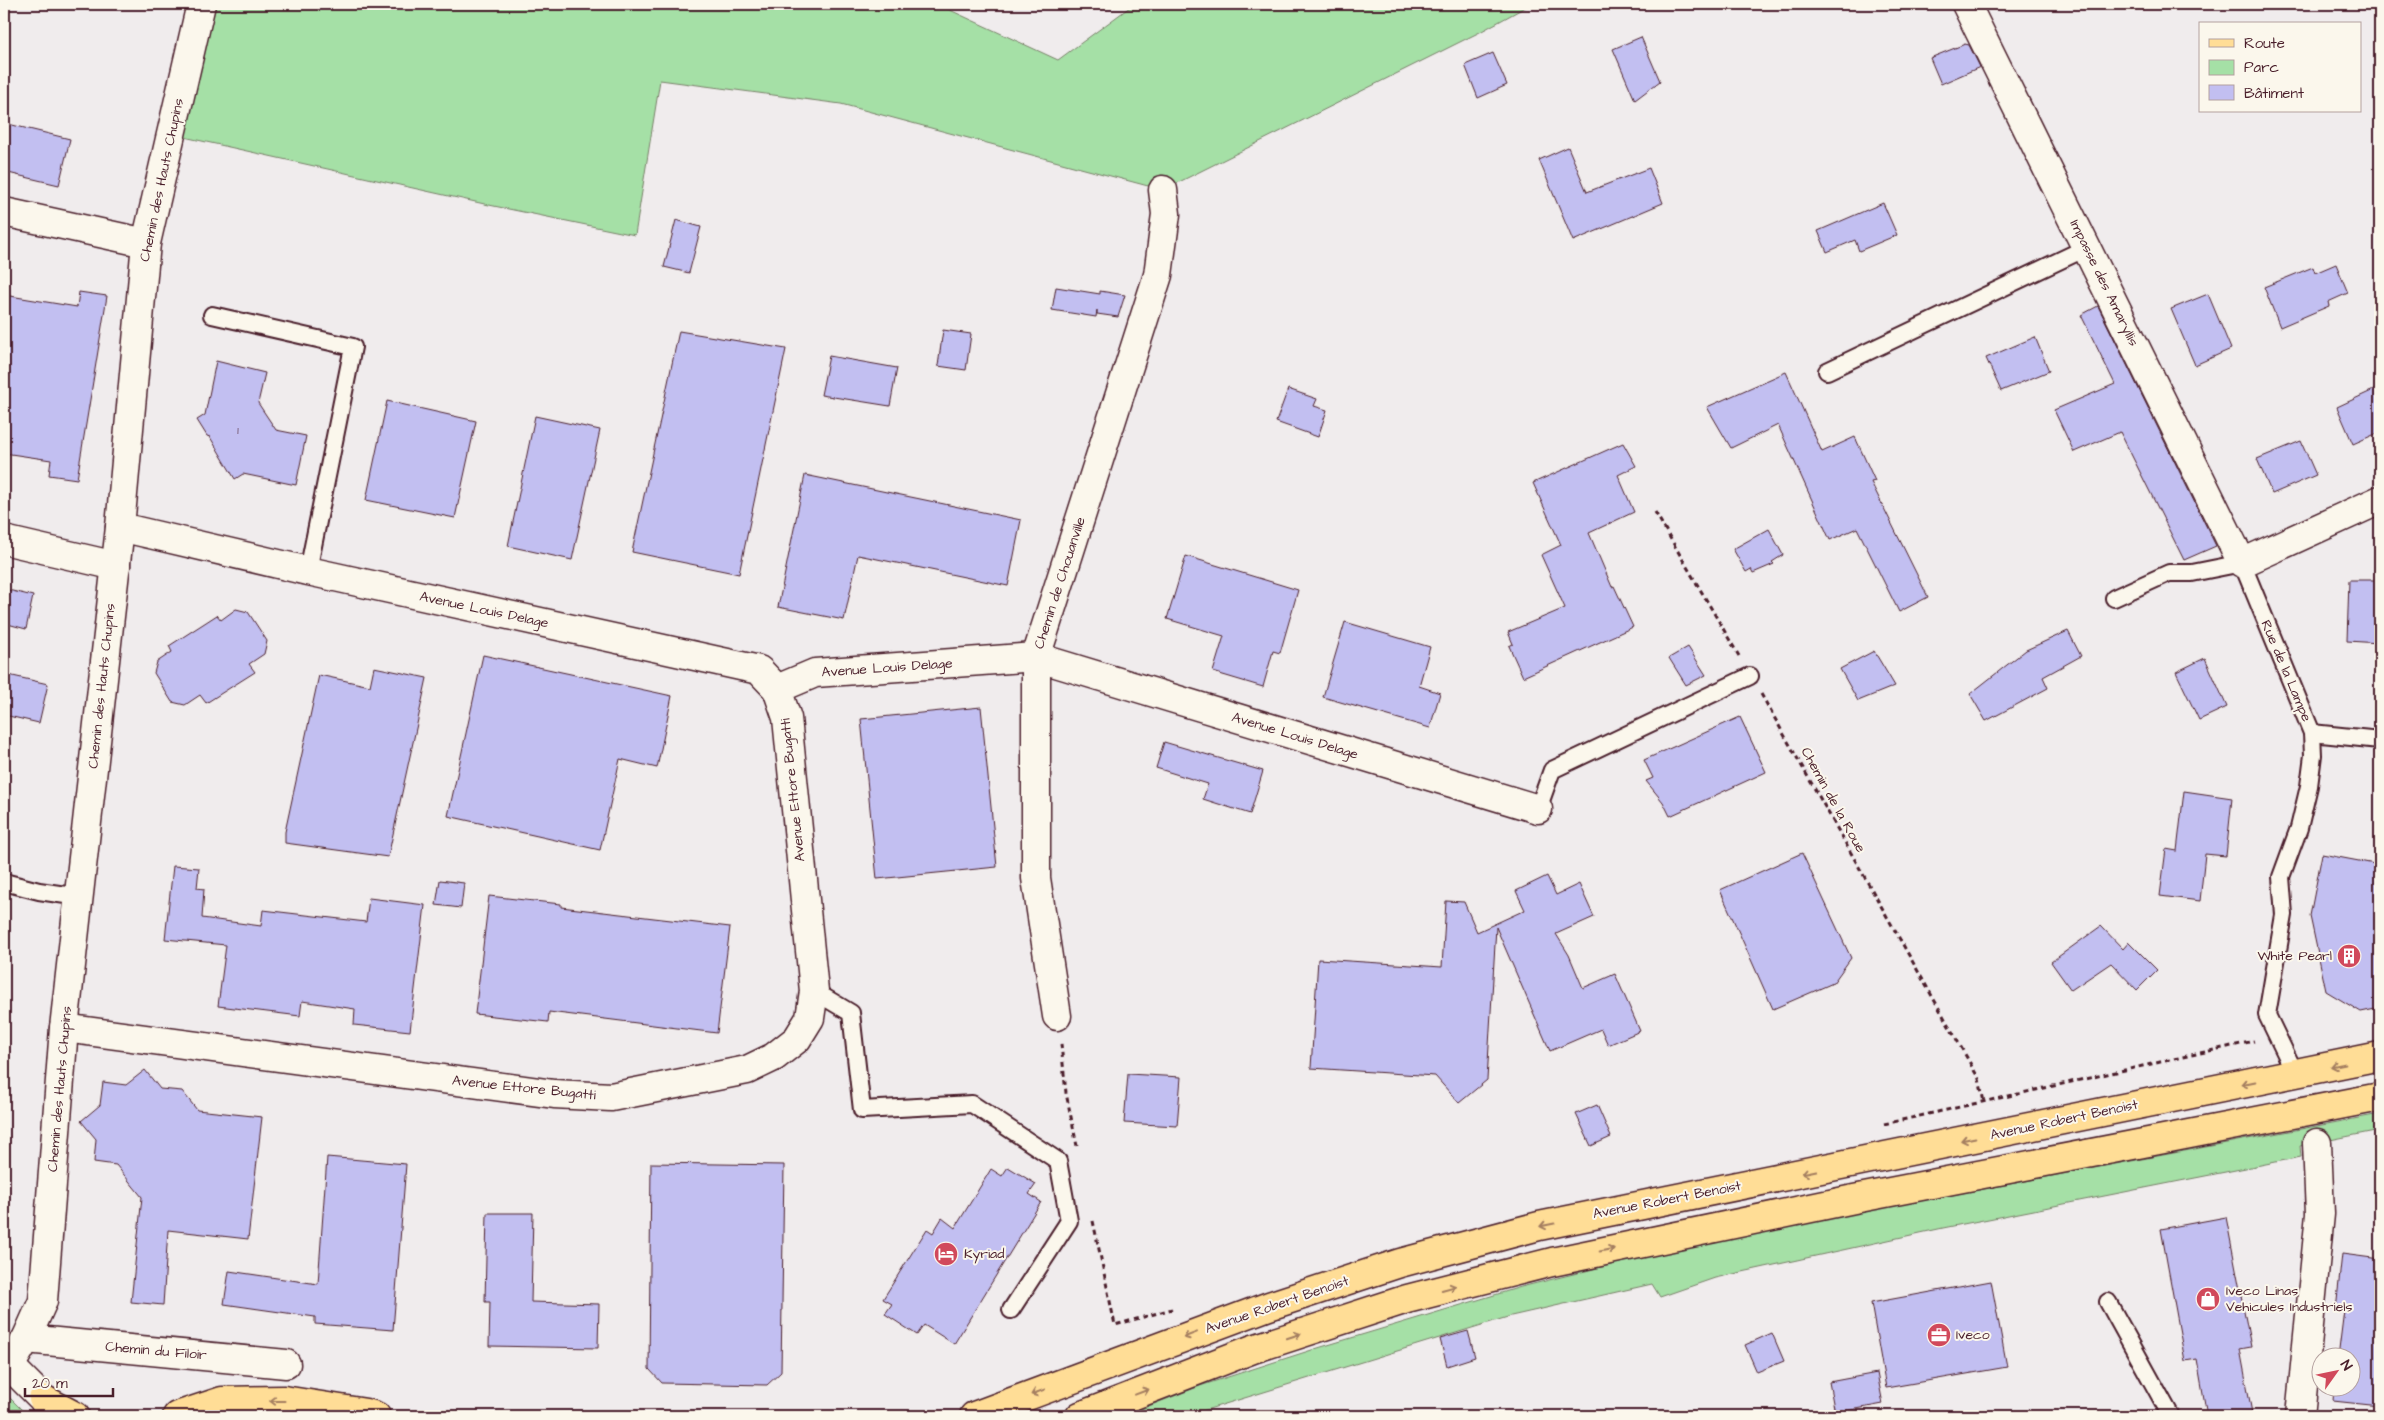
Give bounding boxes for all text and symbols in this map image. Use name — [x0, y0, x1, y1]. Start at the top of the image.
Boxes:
legend — [2199, 22, 2362, 112]
text: Route — [2244, 33, 2285, 54]
text: Parc — [2244, 57, 2279, 78]
text: Bâtiment — [2244, 83, 2304, 104]
street label: Chemin des Hauts Chupins — [135, 97, 189, 263]
street label: Impasse des Amaryllis — [2065, 216, 2143, 350]
house number: 1 — [237, 423, 239, 438]
street label: Chemin de Chouanville — [1029, 514, 1091, 652]
street label: Avenue Louis Delage — [418, 587, 551, 634]
street label: Chemin des Hauts Chupins — [83, 602, 121, 770]
street label: Rue de la Lampe — [2256, 617, 2317, 725]
street label: Avenue Louis Delage — [821, 653, 954, 683]
street label: Avenue Louis Delage — [1229, 707, 1361, 765]
street label: Avenue Ettore Bugatti — [776, 717, 810, 863]
street label: Chemin de la Roue — [1796, 744, 1871, 857]
building icon: White Pearl — [2336, 943, 2362, 969]
place label: White Pearl — [2257, 946, 2332, 966]
street label: Chemin des Hauts Chupins — [43, 1005, 77, 1173]
one-way arrow — [2330, 1060, 2346, 1070]
street label: Avenue Ettore Bugatti — [451, 1071, 597, 1105]
one-way arrow — [2240, 1078, 2256, 1088]
street label: Avenue Robert Benoist — [1988, 1094, 2140, 1145]
one-way arrow — [1961, 1135, 1977, 1145]
one-way arrow — [1801, 1168, 1817, 1177]
street label: Avenue Robert Benoist — [1591, 1176, 1743, 1224]
one-way arrow — [1539, 1220, 1555, 1230]
hotel icon: Kyriad — [933, 1241, 959, 1267]
place label: Kyriad — [964, 1244, 1004, 1264]
one-way arrow — [1599, 1245, 1615, 1255]
street label: Avenue Robert Benoist — [1203, 1271, 1352, 1339]
place label: Iveco Linas Vehicules Industriels — [2226, 1281, 2353, 1317]
one-way arrow — [1441, 1283, 1457, 1293]
shop icon: Iveco Linas Vehicules Industriels — [2195, 1286, 2221, 1312]
office icon: Iveco — [1926, 1322, 1952, 1348]
place label: Iveco — [1956, 1325, 1990, 1345]
one-way arrow — [1183, 1331, 1199, 1340]
one-way arrow — [1286, 1331, 1301, 1340]
street label: Chemin du Filoir — [104, 1337, 208, 1365]
north arrow — [2312, 1348, 2362, 1398]
text: N — [2335, 1356, 2357, 1375]
scale bar — [25, 1365, 112, 1397]
text: 20 m — [32, 1373, 68, 1394]
one-way arrow — [1134, 1387, 1149, 1396]
one-way arrow — [1031, 1388, 1046, 1397]
one-way arrow — [269, 1396, 285, 1406]

